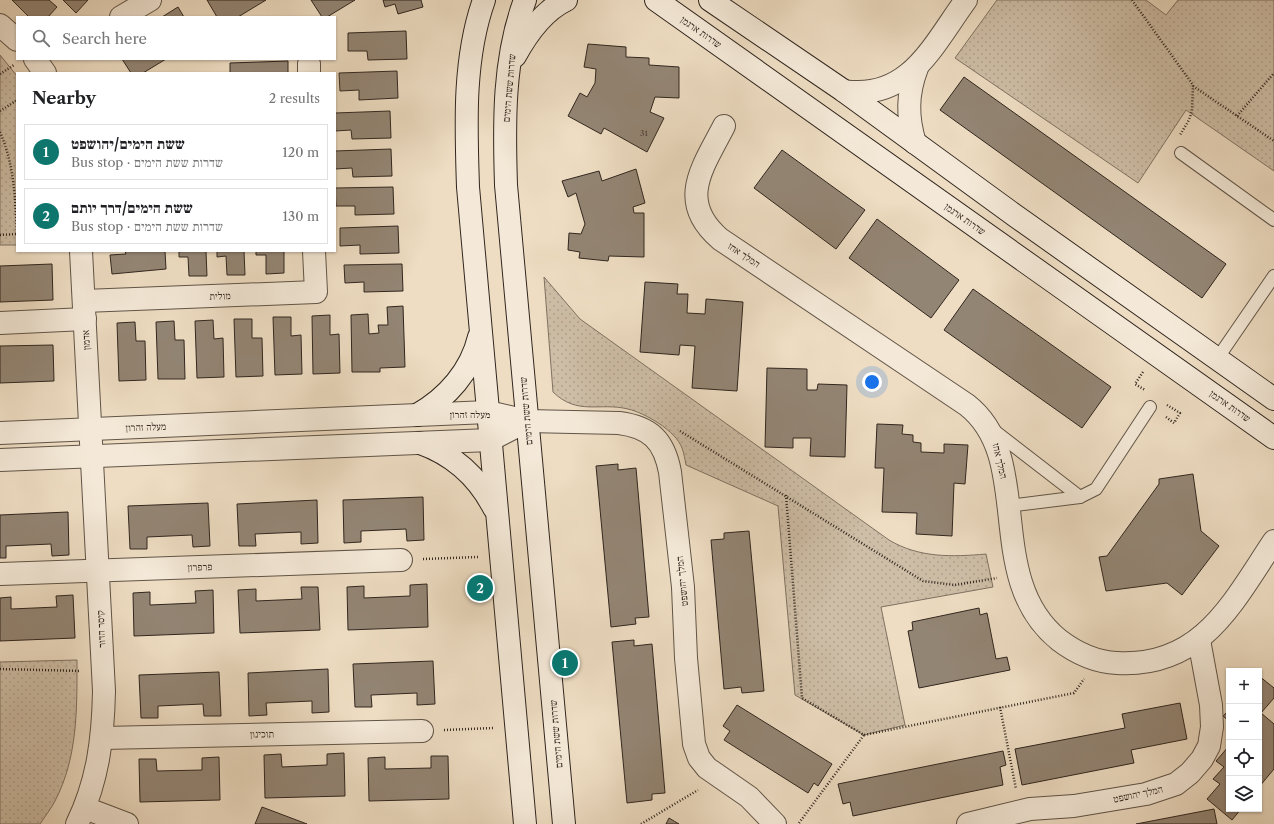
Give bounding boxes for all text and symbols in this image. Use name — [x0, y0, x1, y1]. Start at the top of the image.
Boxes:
street label: שדרות ארגמן — [678, 13, 724, 51]
search box — [16, 16, 336, 60]
icon: search — [30, 27, 52, 49]
text: Search here — [62, 29, 147, 48]
street label: שדרות ששת הימים — [500, 53, 518, 123]
text: Nearby — [32, 88, 96, 108]
text: 2 results — [269, 90, 320, 106]
house number: 31 — [640, 128, 649, 138]
text: ששת הימים/יהושפט — [71, 134, 185, 153]
text: 1 — [43, 144, 49, 160]
text: 120 m — [282, 144, 319, 160]
text: Bus stop · שדרות ששת הימים — [71, 154, 223, 170]
text: ששת הימים/דרך יותם — [71, 198, 193, 217]
street label: שדרות ארגמן — [942, 200, 988, 238]
text: 2 — [42, 208, 50, 224]
text: 130 m — [283, 208, 319, 224]
text: Bus stop · שדרות ששת הימים — [71, 218, 223, 234]
street label: המלך אחז — [725, 239, 763, 271]
street label: מולית — [209, 289, 231, 303]
street label: אדמון — [79, 330, 93, 350]
your location — [862, 372, 882, 392]
street label: שדרות ששת הימים — [517, 376, 535, 446]
street label: שדרות ארגמן — [1207, 387, 1253, 425]
street label: מעלה זהרון — [450, 408, 490, 421]
street label: מעלה זהרון — [125, 420, 167, 434]
street label: המלך אחז — [990, 442, 1010, 480]
street label: המלך יהושפט — [673, 555, 691, 607]
street label: פרפרון — [187, 560, 213, 574]
pin: 2 — [467, 573, 493, 603]
street label: קיסר הדור — [94, 610, 108, 648]
pin: 1 — [552, 648, 578, 678]
map controls — [1226, 668, 1262, 812]
button: + — [1226, 668, 1262, 704]
street label: שדרות ששת הימים — [547, 699, 565, 769]
button: − — [1226, 704, 1262, 740]
street label: תוכינון — [250, 727, 274, 741]
button: locate — [1226, 740, 1262, 776]
button: layers — [1226, 776, 1262, 812]
street label: המלך יהושפט — [1112, 782, 1164, 806]

